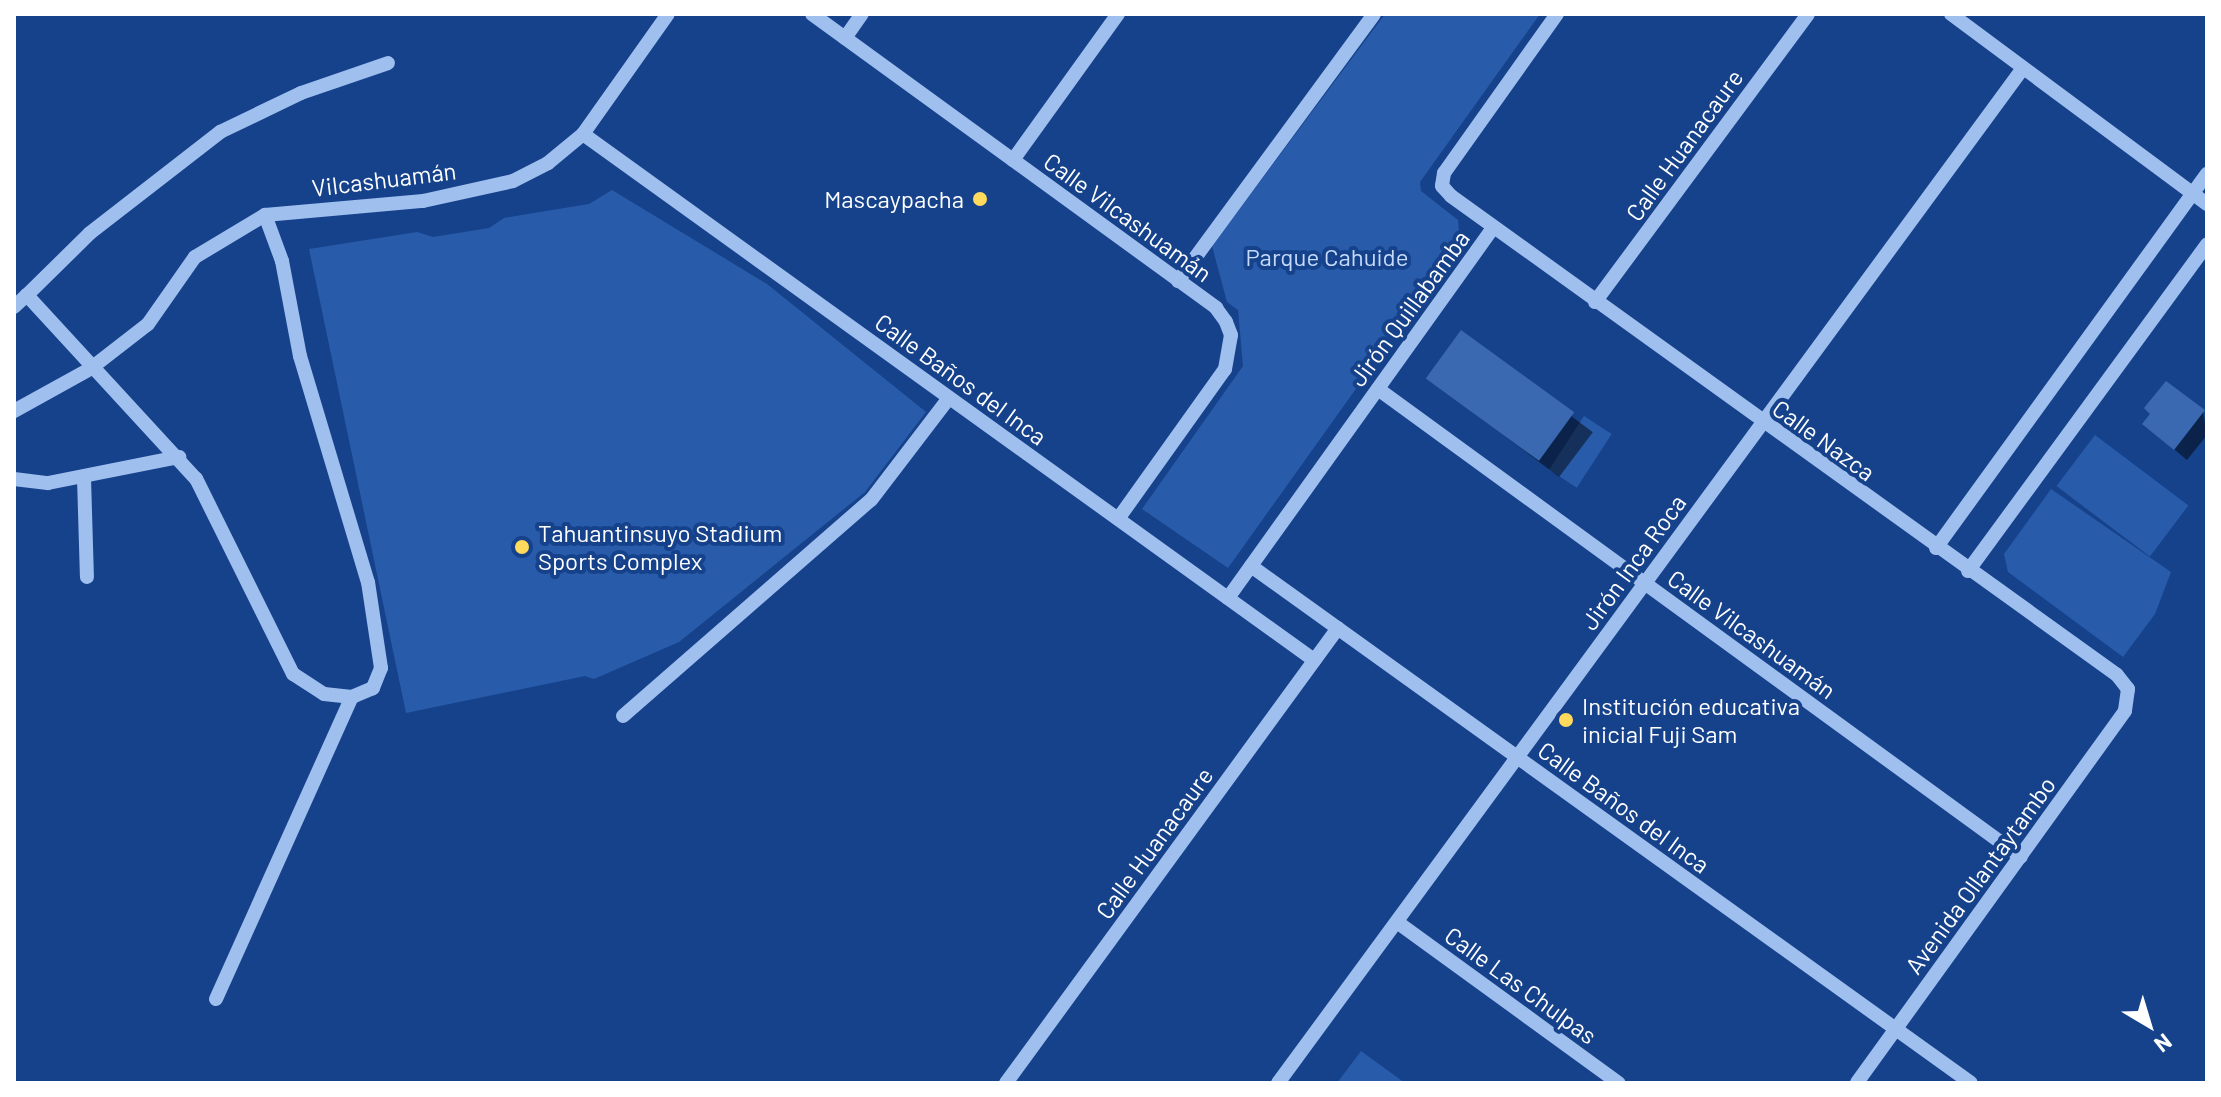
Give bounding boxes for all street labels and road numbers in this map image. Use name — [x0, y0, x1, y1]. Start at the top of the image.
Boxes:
street label: Calle Huanacaure — [1619, 64, 1749, 226]
street label: Calle Vilcashuamán — [1038, 146, 1218, 288]
street label: Vilcashuamán — [310, 156, 458, 202]
street label: Jirón Quillabamba — [1343, 224, 1475, 392]
street label: Calle Baños del Inca — [870, 307, 1052, 451]
street label: Calle Nazca — [1767, 393, 1881, 487]
street label: Jirón Inca Roca — [1574, 489, 1692, 635]
street label: Calle Vilcashuamán — [1662, 563, 1842, 705]
street label: Calle Baños del Inca — [1533, 735, 1715, 879]
street label: Calle Huanacaure — [1089, 762, 1219, 924]
street label: Avenida Ollantaytambo — [1899, 771, 2061, 979]
street label: Calle Las Chulpas — [1440, 920, 1602, 1050]

